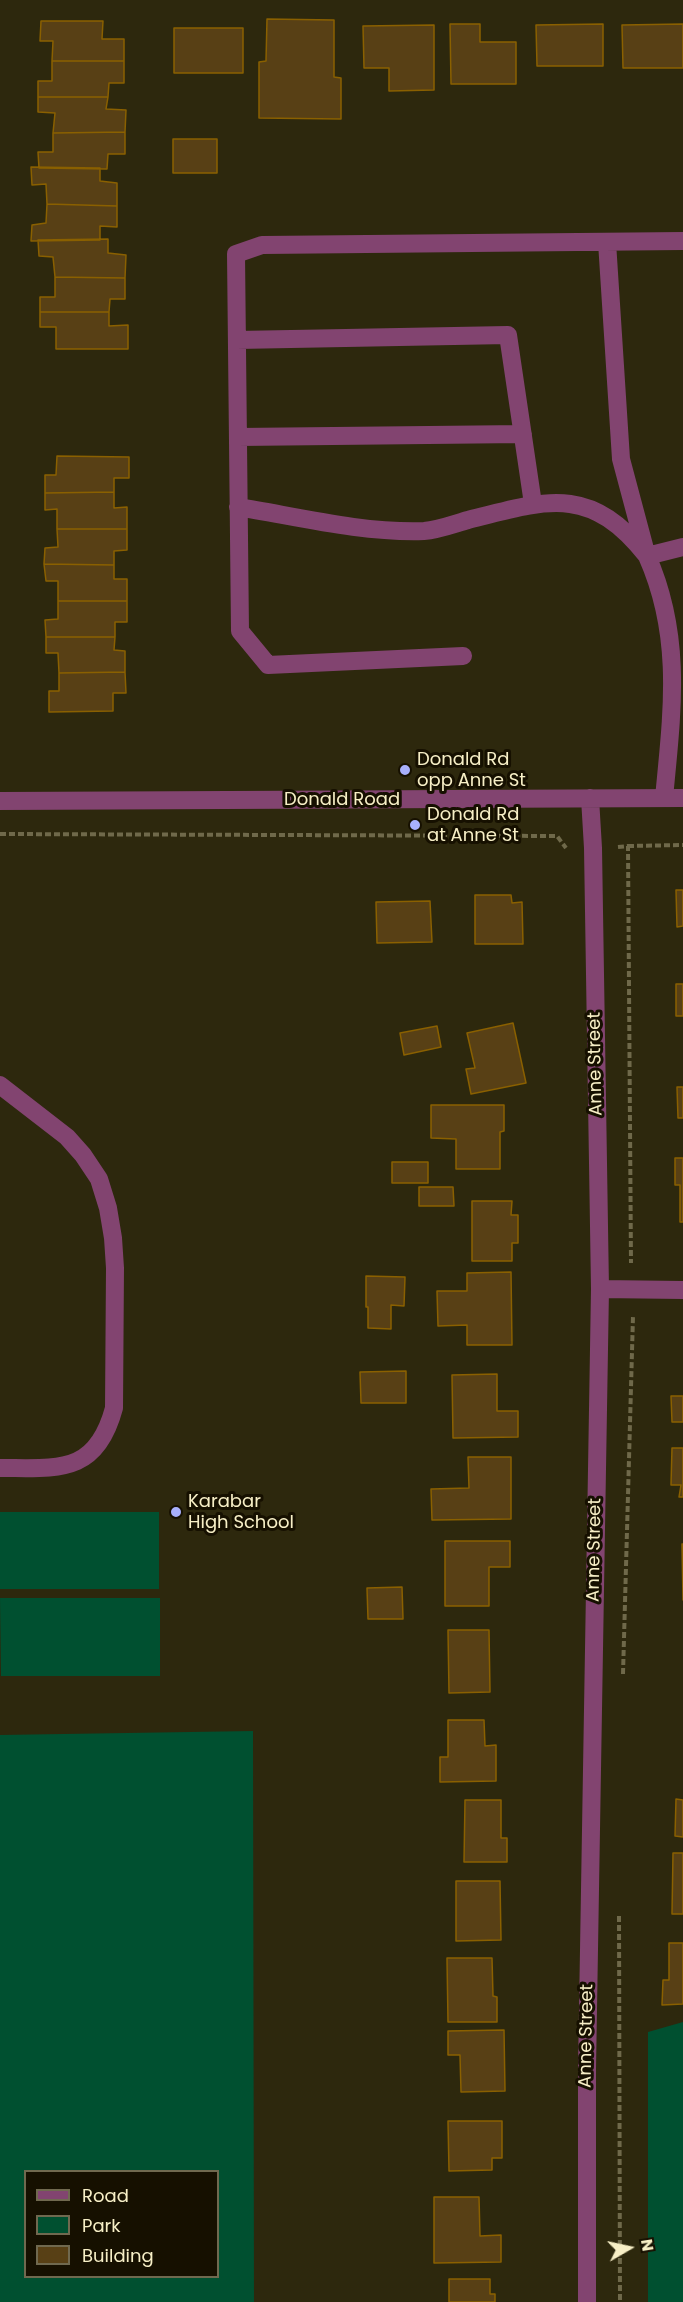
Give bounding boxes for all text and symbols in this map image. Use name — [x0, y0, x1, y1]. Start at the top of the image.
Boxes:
place label: Donald Rd opp Anne St — [417, 749, 526, 792]
marker: Donald Rd opp Anne St — [398, 763, 412, 777]
street label: Donald Road — [284, 789, 400, 811]
place label: Donald Rd at Anne St — [427, 804, 519, 846]
marker: Donald Rd at Anne St — [408, 818, 422, 832]
street label: Anne Street — [584, 1012, 608, 1116]
place label: Karabar High School — [188, 1491, 294, 1534]
street label: Anne Street — [583, 1498, 607, 1602]
marker: Karabar High School — [169, 1505, 183, 1519]
street label: Anne Street — [575, 1984, 599, 2088]
legend — [24, 2170, 219, 2278]
text: Road — [82, 2183, 129, 2208]
text: Park — [82, 2213, 121, 2238]
north arrow — [599, 2218, 659, 2278]
text: N — [635, 2237, 660, 2253]
text: Building — [82, 2243, 154, 2268]

